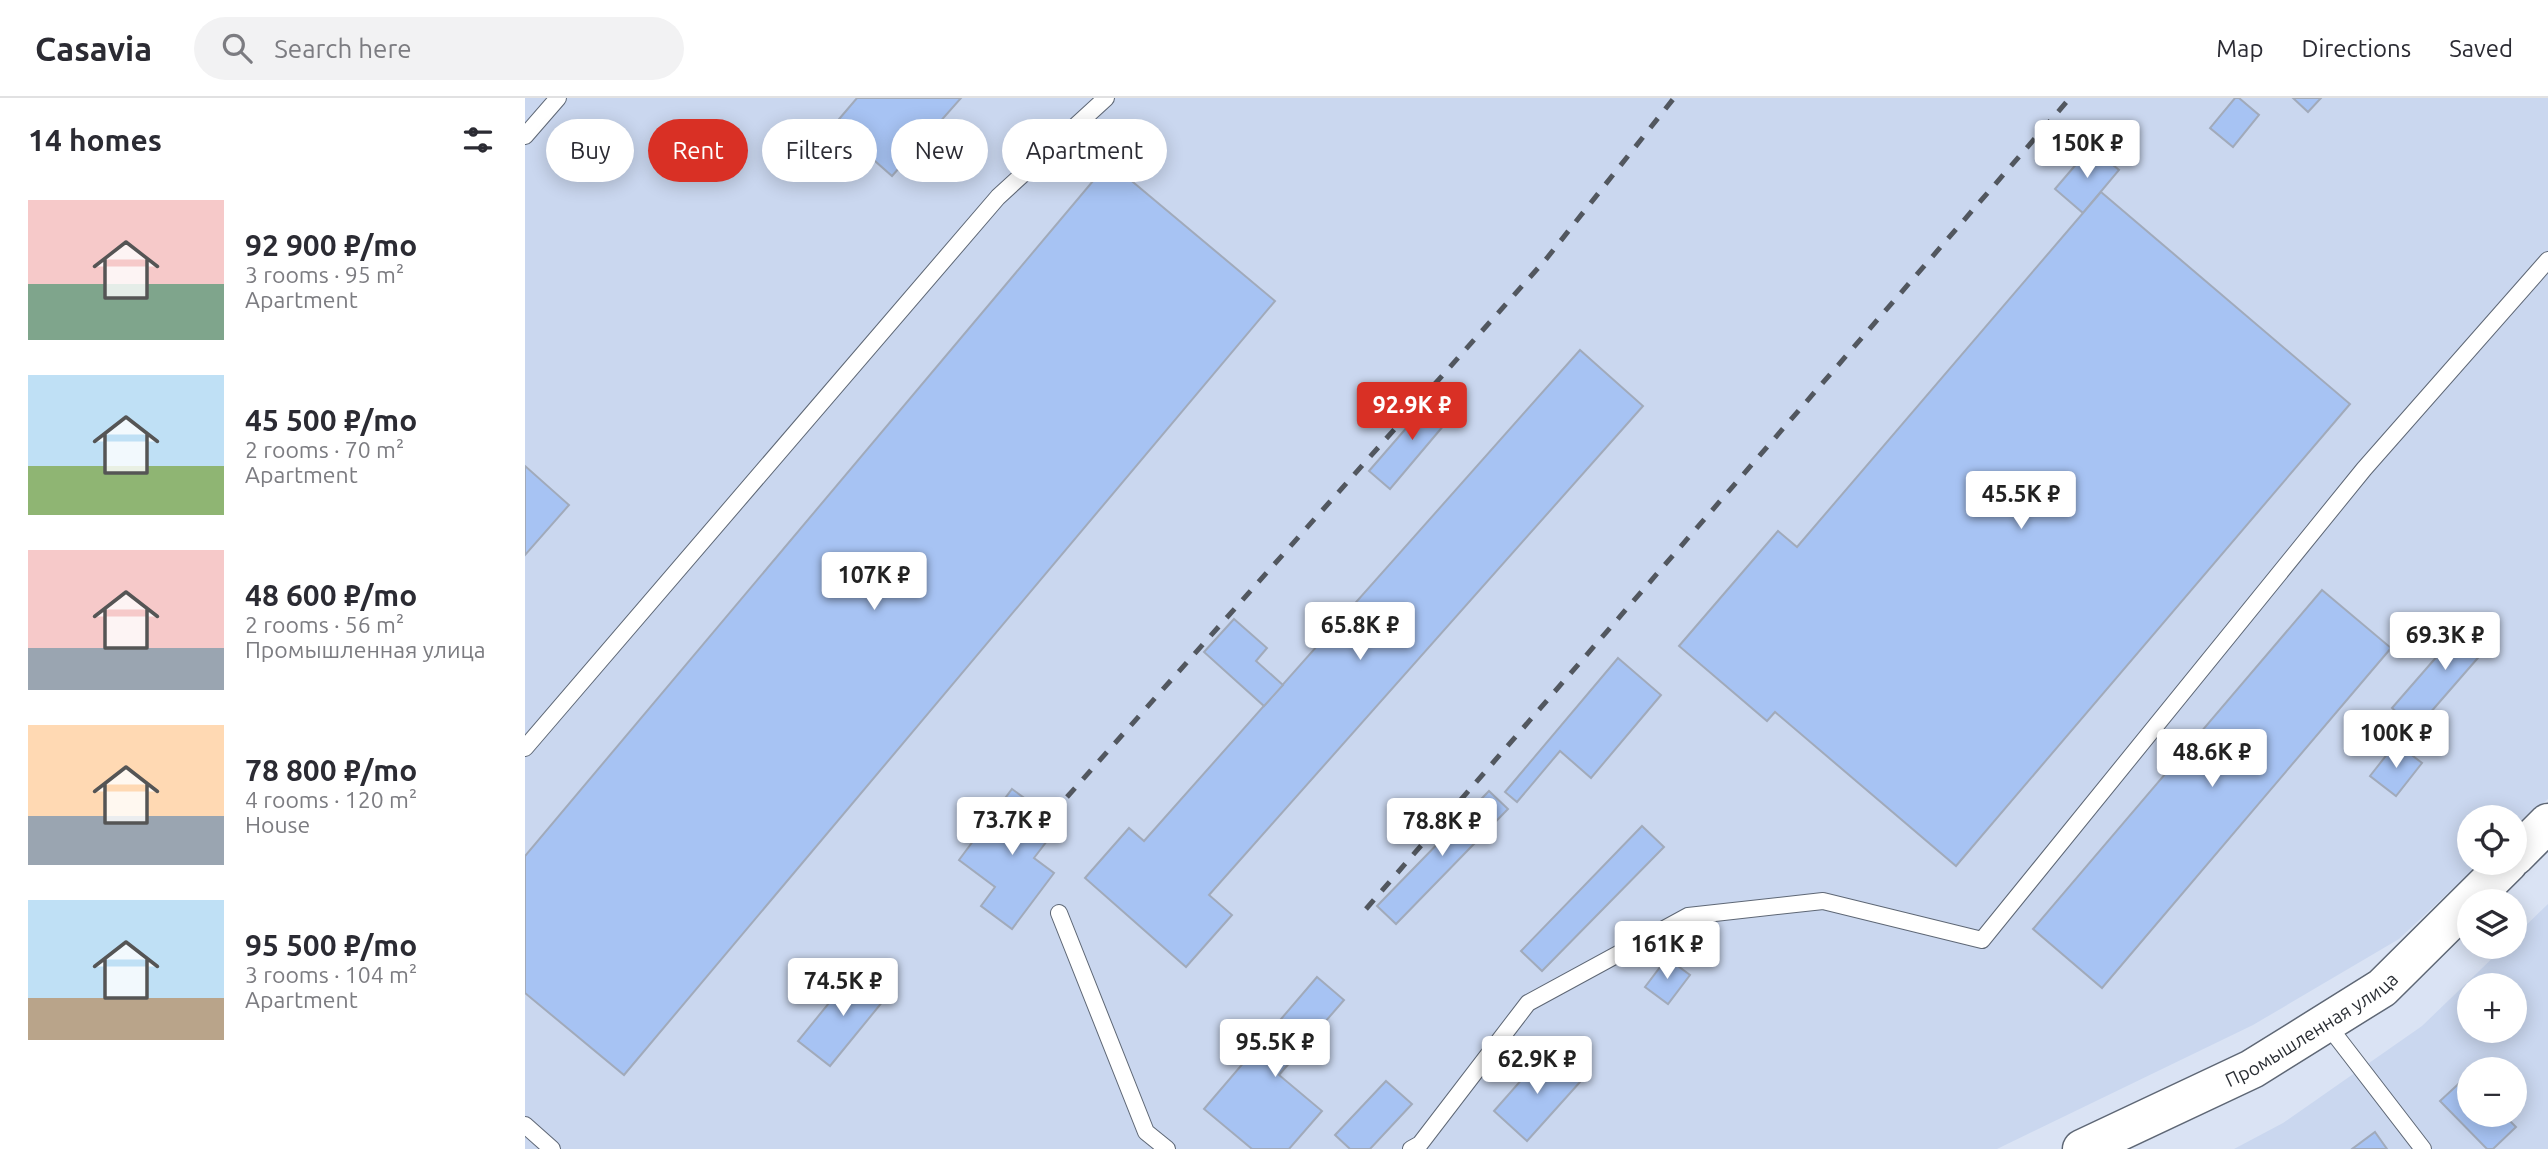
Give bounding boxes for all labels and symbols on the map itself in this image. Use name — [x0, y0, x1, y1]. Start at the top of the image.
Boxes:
pin: 150K ₽ — [2030, 120, 2144, 180]
pin: 92.9K ₽ — [1347, 382, 1477, 442]
pin: 45.5K ₽ — [1956, 472, 2086, 531]
pin: 107K ₽ — [817, 552, 931, 612]
pin: 65.8K ₽ — [1295, 602, 1425, 662]
pin: 69.3K ₽ — [2380, 612, 2510, 672]
pin: 100K ₽ — [2339, 710, 2453, 770]
pin: 48.6K ₽ — [2147, 730, 2277, 789]
pin: 73.7K ₽ — [947, 798, 1077, 857]
pin: 78.8K ₽ — [1377, 798, 1507, 858]
pin: 161K ₽ — [1610, 922, 1724, 981]
pin: 74.5K ₽ — [778, 958, 908, 1018]
street label: Промышленная улица — [2222, 968, 2402, 1091]
pin: 95.5K ₽ — [1210, 1020, 1340, 1079]
pin: 62.9K ₽ — [1472, 1037, 1602, 1096]

